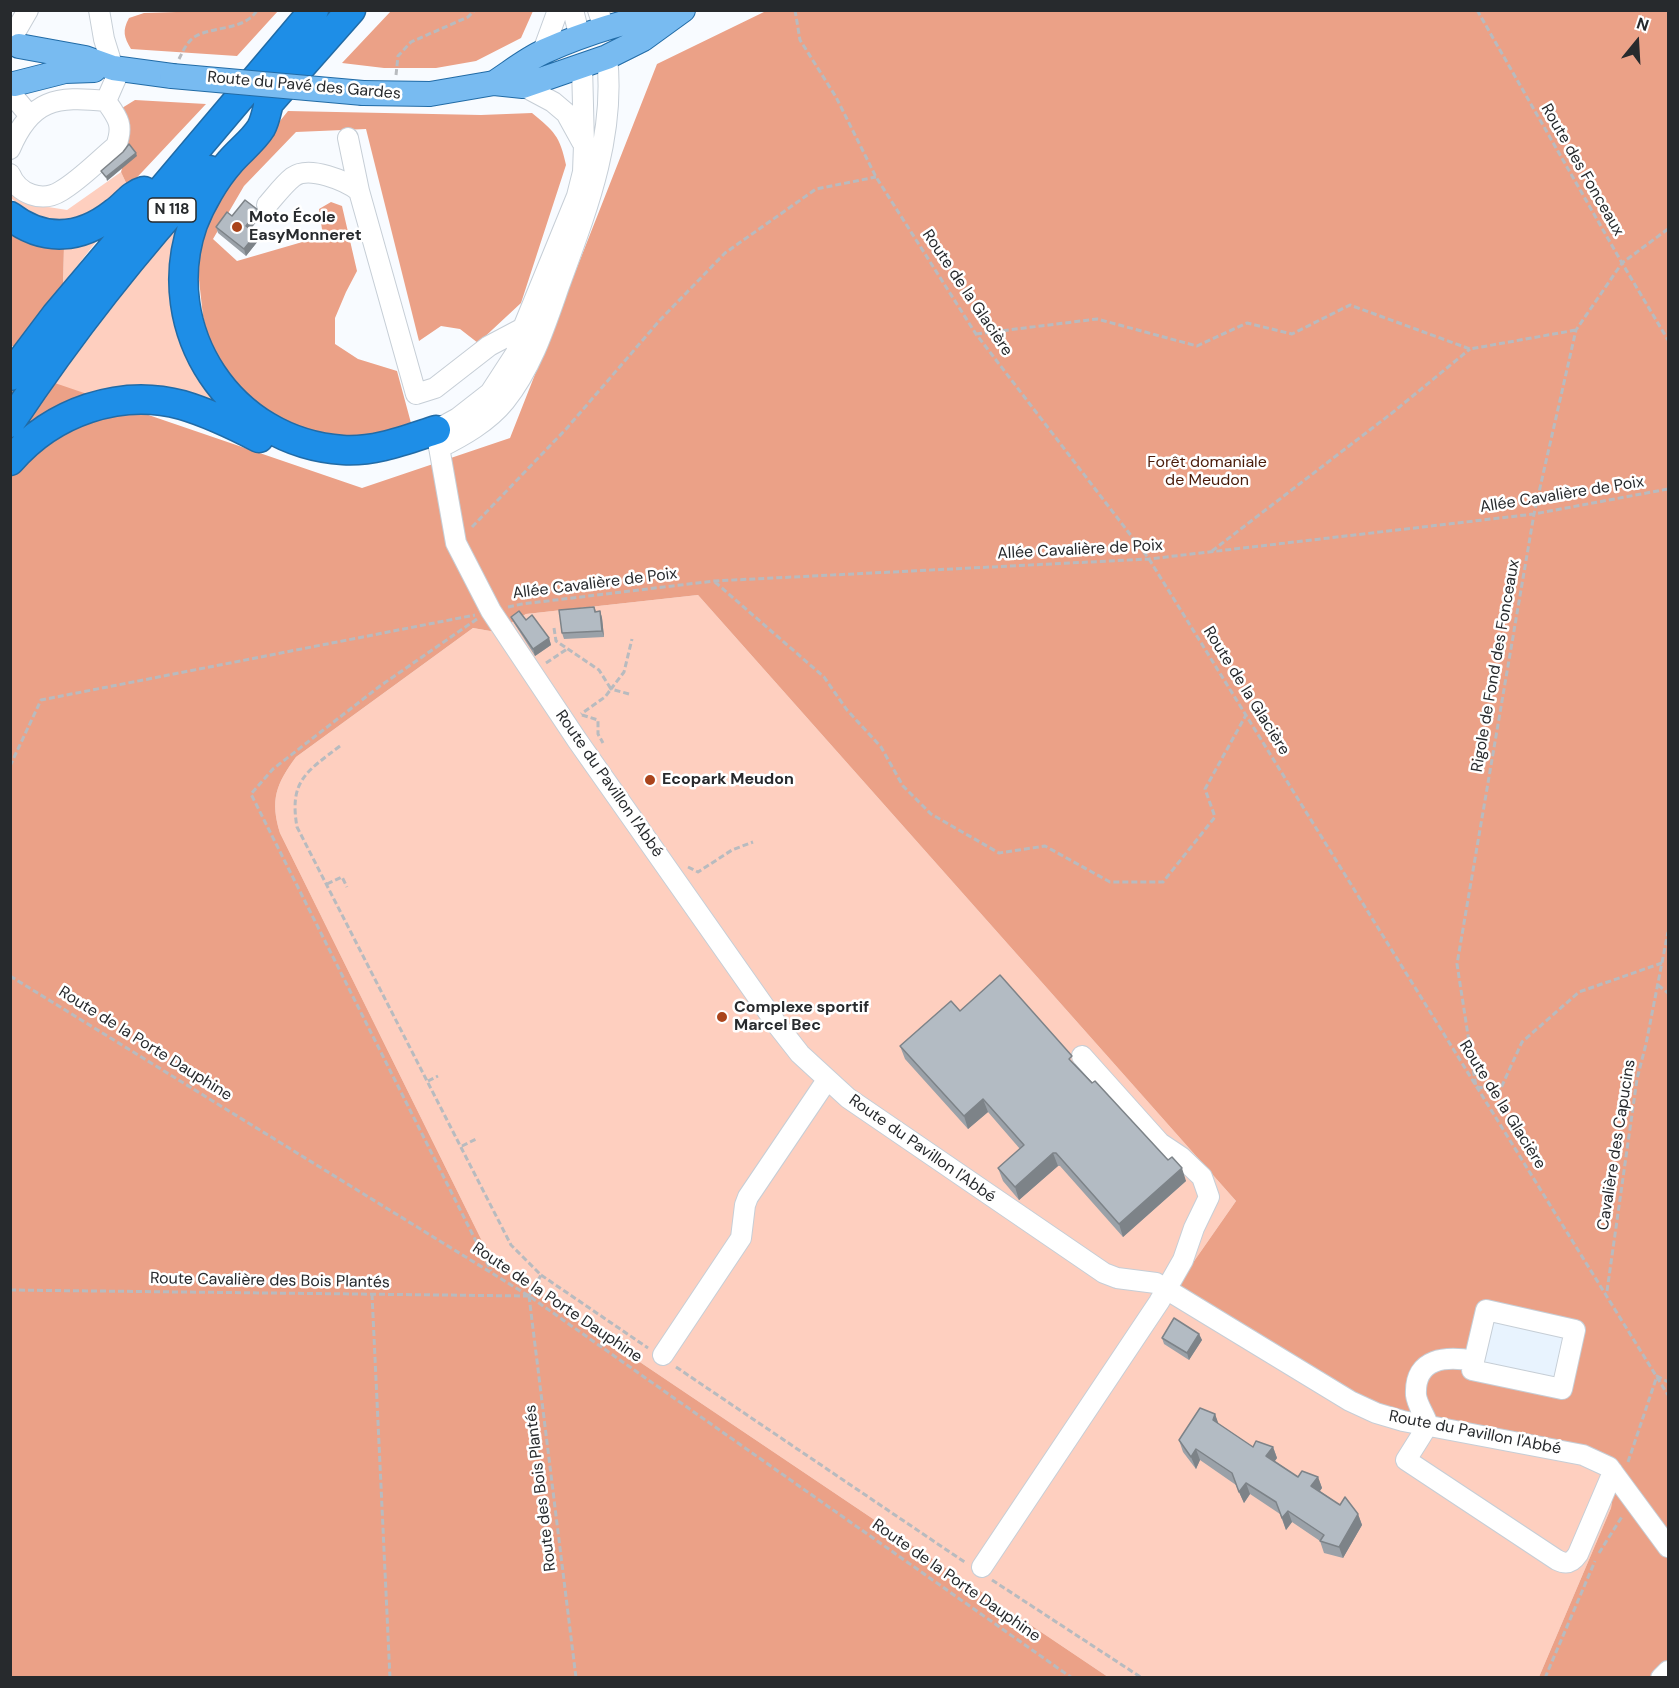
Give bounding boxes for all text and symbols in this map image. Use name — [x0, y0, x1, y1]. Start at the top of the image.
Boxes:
north arrow — [1607, 12, 1667, 72]
text: N — [1634, 13, 1652, 36]
street label: Route du Pavé des Gardes — [206, 68, 402, 104]
street label: Route des Fonceaux — [1536, 100, 1628, 240]
road number: N 118 — [148, 198, 196, 222]
place label: Moto École EasyMonneret — [249, 208, 362, 246]
marker: Moto École EasyMonneret — [230, 220, 244, 234]
street label: Route de la Glacière — [918, 226, 1016, 360]
park label: Forêt domaniale de Meudon — [1147, 453, 1267, 491]
street label: Allée Cavalière de Poix — [1479, 473, 1645, 517]
street label: Allée Cavalière de Poix — [997, 536, 1163, 564]
street label: Rigole de Fond des Fonceaux — [1468, 558, 1524, 774]
street label: Allée Cavalière de Poix — [512, 564, 678, 604]
street label: Route de la Glacière — [1199, 623, 1293, 759]
street label: Route du Pavillon l'Abbé — [551, 707, 667, 861]
place label: Ecopark Meudon — [662, 770, 794, 790]
marker: Ecopark Meudon — [643, 773, 657, 787]
street label: Route de la Porte Dauphine — [55, 983, 235, 1105]
place label: Complexe sportif Marcel Bec — [734, 998, 869, 1036]
marker: Complexe sportif Marcel Bec — [715, 1010, 729, 1024]
street label: Route de la Glacière — [1455, 1037, 1549, 1173]
street label: Cavalière des Capucins — [1594, 1058, 1640, 1232]
street label: Route du Pavillon l'Abbé — [845, 1091, 999, 1207]
street label: Route de la Porte Dauphine — [468, 1239, 646, 1367]
street label: Route Cavalière des Bois Plantés — [150, 1269, 390, 1293]
street label: Route des Bois Plantés — [521, 1404, 561, 1572]
street label: Route du Pavillon l'Abbé — [1387, 1407, 1563, 1459]
street label: Route de la Porte Dauphine — [868, 1516, 1044, 1646]

